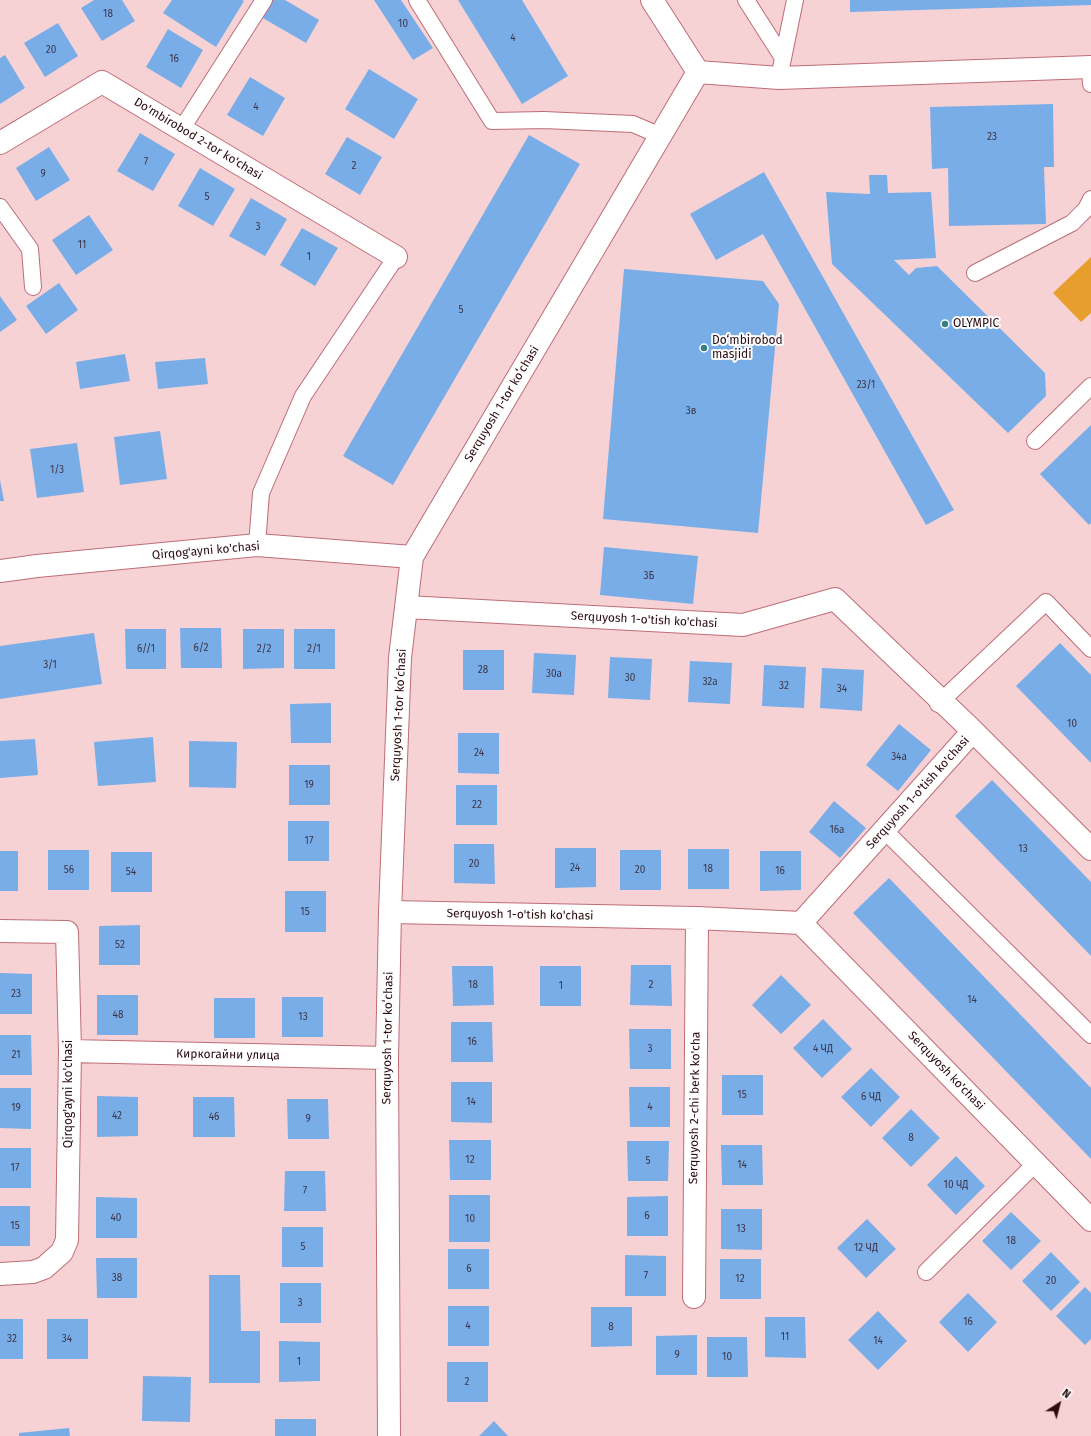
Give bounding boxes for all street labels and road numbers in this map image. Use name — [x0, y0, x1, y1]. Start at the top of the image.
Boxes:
street label: Do'mbirobod 2-tor ko'chasi — [131, 95, 265, 183]
street label: Serquyosh 1-tor koʻchasi — [462, 343, 542, 465]
street label: Qirqog'ayni ko'chasi — [151, 539, 261, 563]
street label: Serquyosh 1-o'tish ko'chasi — [570, 609, 718, 631]
street label: Serquyosh 1-tor koʻchasi — [388, 648, 410, 782]
street label: Serquyosh 1-o'tish ko'chasi — [863, 734, 973, 852]
street label: Serquyosh 1-o'tish ko'chasi — [446, 907, 594, 923]
street label: Serquyosh 1-tor koʻchasi — [380, 971, 396, 1105]
street label: Serquyosh ko'chasi — [905, 1029, 987, 1113]
street label: Serquyosh 2-chi berk ko'cha — [686, 1032, 704, 1184]
street label: Qirqog'ayni ko'chasi — [62, 1040, 76, 1148]
street label: Киркогайни улица — [176, 1047, 280, 1063]

